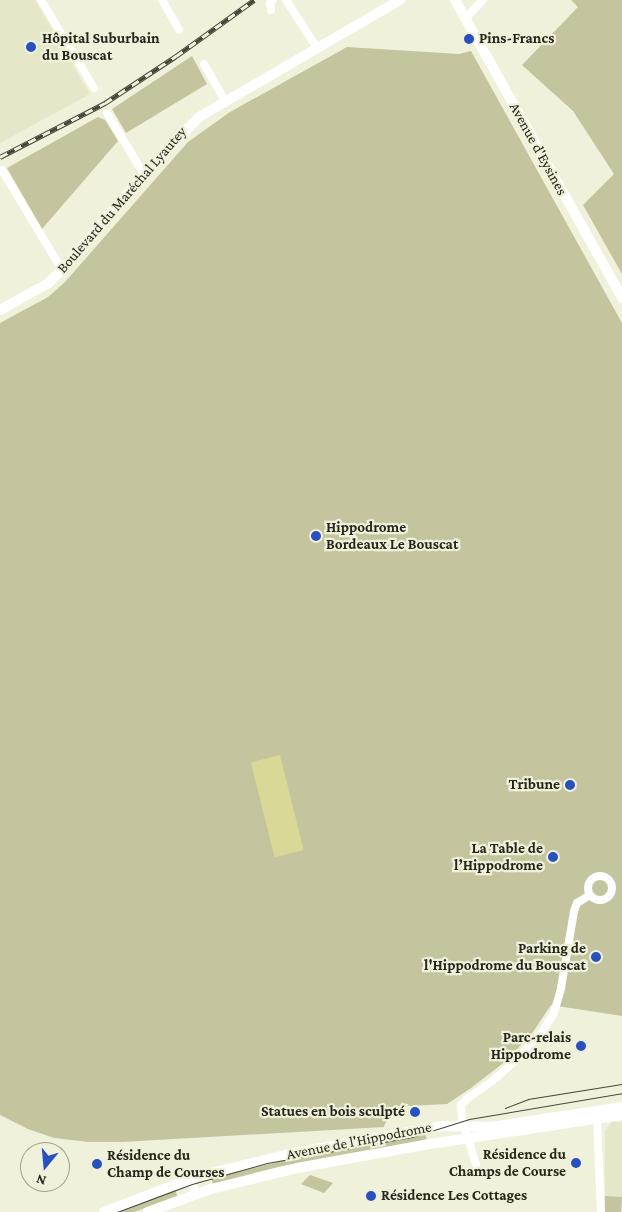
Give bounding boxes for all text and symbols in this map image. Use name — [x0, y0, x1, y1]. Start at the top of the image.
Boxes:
place label: Hôpital Suburbain du Bouscat — [42, 29, 160, 64]
place label: Pins-Francs — [479, 30, 554, 48]
marker: Pins-Francs — [463, 33, 475, 45]
marker: Hôpital Suburbain du Bouscat — [24, 40, 38, 54]
street label: Avenue d'Eysines — [505, 99, 571, 199]
street label: Boulevard du Maréchal Lyautey — [53, 123, 191, 277]
place label: Hippodrome Bordeaux Le Bouscat — [326, 518, 458, 553]
marker: Hippodrome Bordeaux Le Bouscat — [310, 530, 322, 542]
place label: Tribune — [508, 776, 560, 794]
marker: Tribune — [564, 779, 576, 791]
place label: La Table de l’Hippodrome — [454, 839, 543, 874]
marker: La Table de l’Hippodrome — [547, 851, 559, 863]
place label: Parking de l'Hippodrome du Bouscat — [424, 939, 586, 974]
marker: Parking de l'Hippodrome du Bouscat — [590, 951, 602, 963]
place label: Parc-relais Hippodrome — [491, 1028, 571, 1063]
marker: Parc-relais Hippodrome — [575, 1040, 587, 1052]
place label: Statues en bois sculpté — [261, 1103, 405, 1121]
marker: Statues en bois sculpté — [409, 1106, 421, 1118]
street label: Avenue de l'Hippodrome — [285, 1118, 433, 1164]
north arrow — [20, 1142, 70, 1192]
place label: Résidence du Champs de Course — [449, 1145, 566, 1180]
place label: Résidence du Champ de Courses — [107, 1146, 224, 1181]
marker: Résidence du Champs de Course — [570, 1157, 582, 1169]
marker: Résidence du Champ de Courses — [91, 1158, 103, 1170]
text: N — [34, 1171, 48, 1189]
place label: Résidence Les Cottages — [381, 1187, 527, 1205]
marker: Résidence Les Cottages — [365, 1190, 377, 1202]

